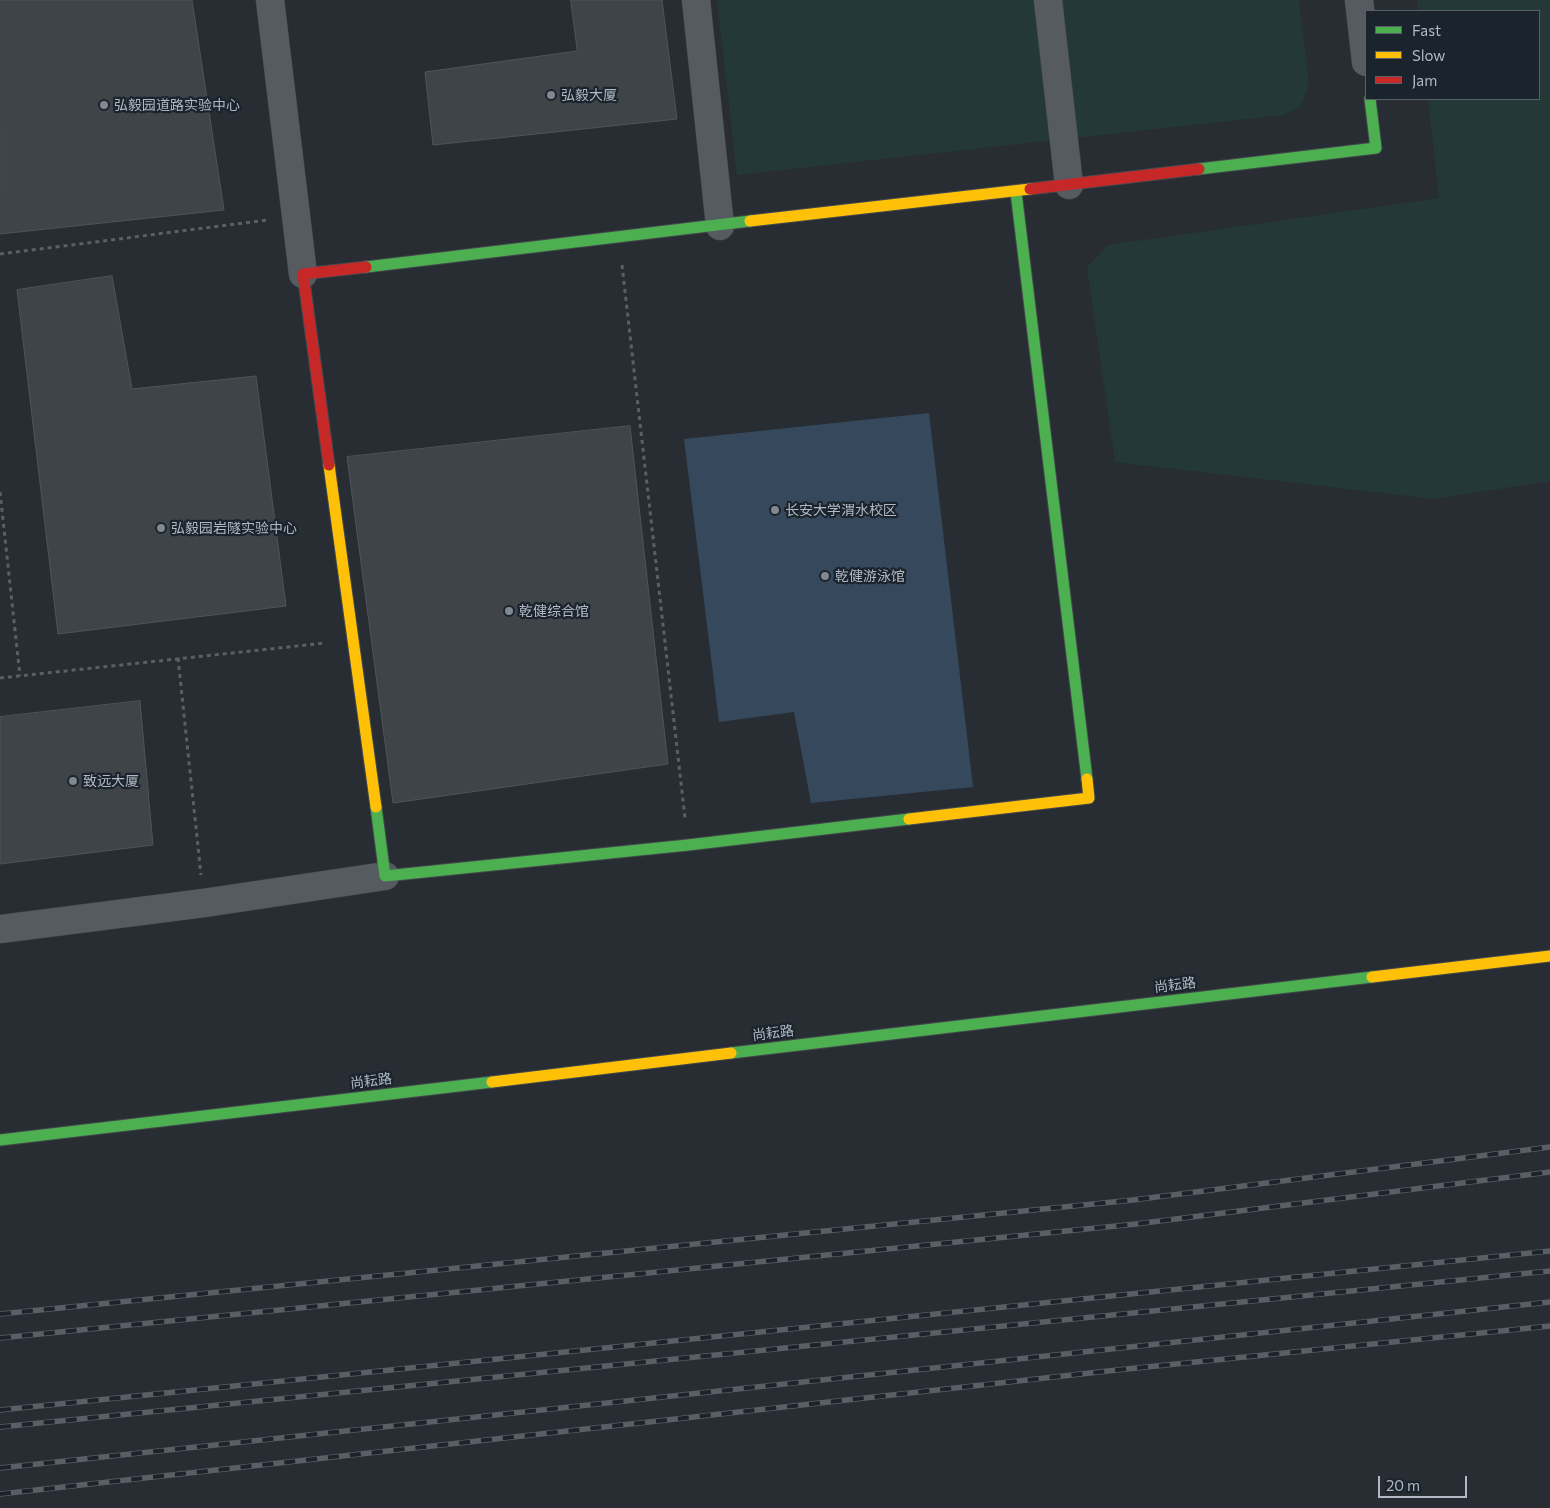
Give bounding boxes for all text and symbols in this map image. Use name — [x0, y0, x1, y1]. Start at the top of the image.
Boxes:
legend — [1365, 10, 1540, 100]
text: Fast — [1412, 21, 1441, 39]
text: Slow — [1412, 46, 1445, 64]
text: Jam — [1412, 71, 1437, 89]
place label: 弘毅大厦 — [561, 87, 617, 103]
marker: 弘毅大厦 — [545, 89, 557, 101]
place label: 弘毅园道路实验中心 — [114, 97, 240, 113]
marker: 弘毅园道路实验中心 — [98, 99, 110, 111]
place label: 长安大学渭水校区 — [785, 502, 897, 518]
marker: 长安大学渭水校区 — [769, 504, 781, 516]
place label: 弘毅园岩隧实验中心 — [171, 520, 297, 536]
marker: 弘毅园岩隧实验中心 — [155, 522, 167, 534]
place label: 乾健游泳馆 — [835, 568, 905, 584]
marker: 乾健游泳馆 — [819, 570, 831, 582]
place label: 乾健综合馆 — [519, 603, 589, 619]
marker: 乾健综合馆 — [503, 605, 515, 617]
place label: 致远大厦 — [83, 773, 139, 789]
marker: 致远大厦 — [67, 775, 79, 787]
street label: 尚耘路 — [1153, 974, 1197, 996]
street label: 尚耘路 — [751, 1022, 795, 1044]
street label: 尚耘路 — [349, 1070, 393, 1092]
scale bar — [1380, 1466, 1469, 1498]
text: 20 m — [1386, 1476, 1420, 1494]

